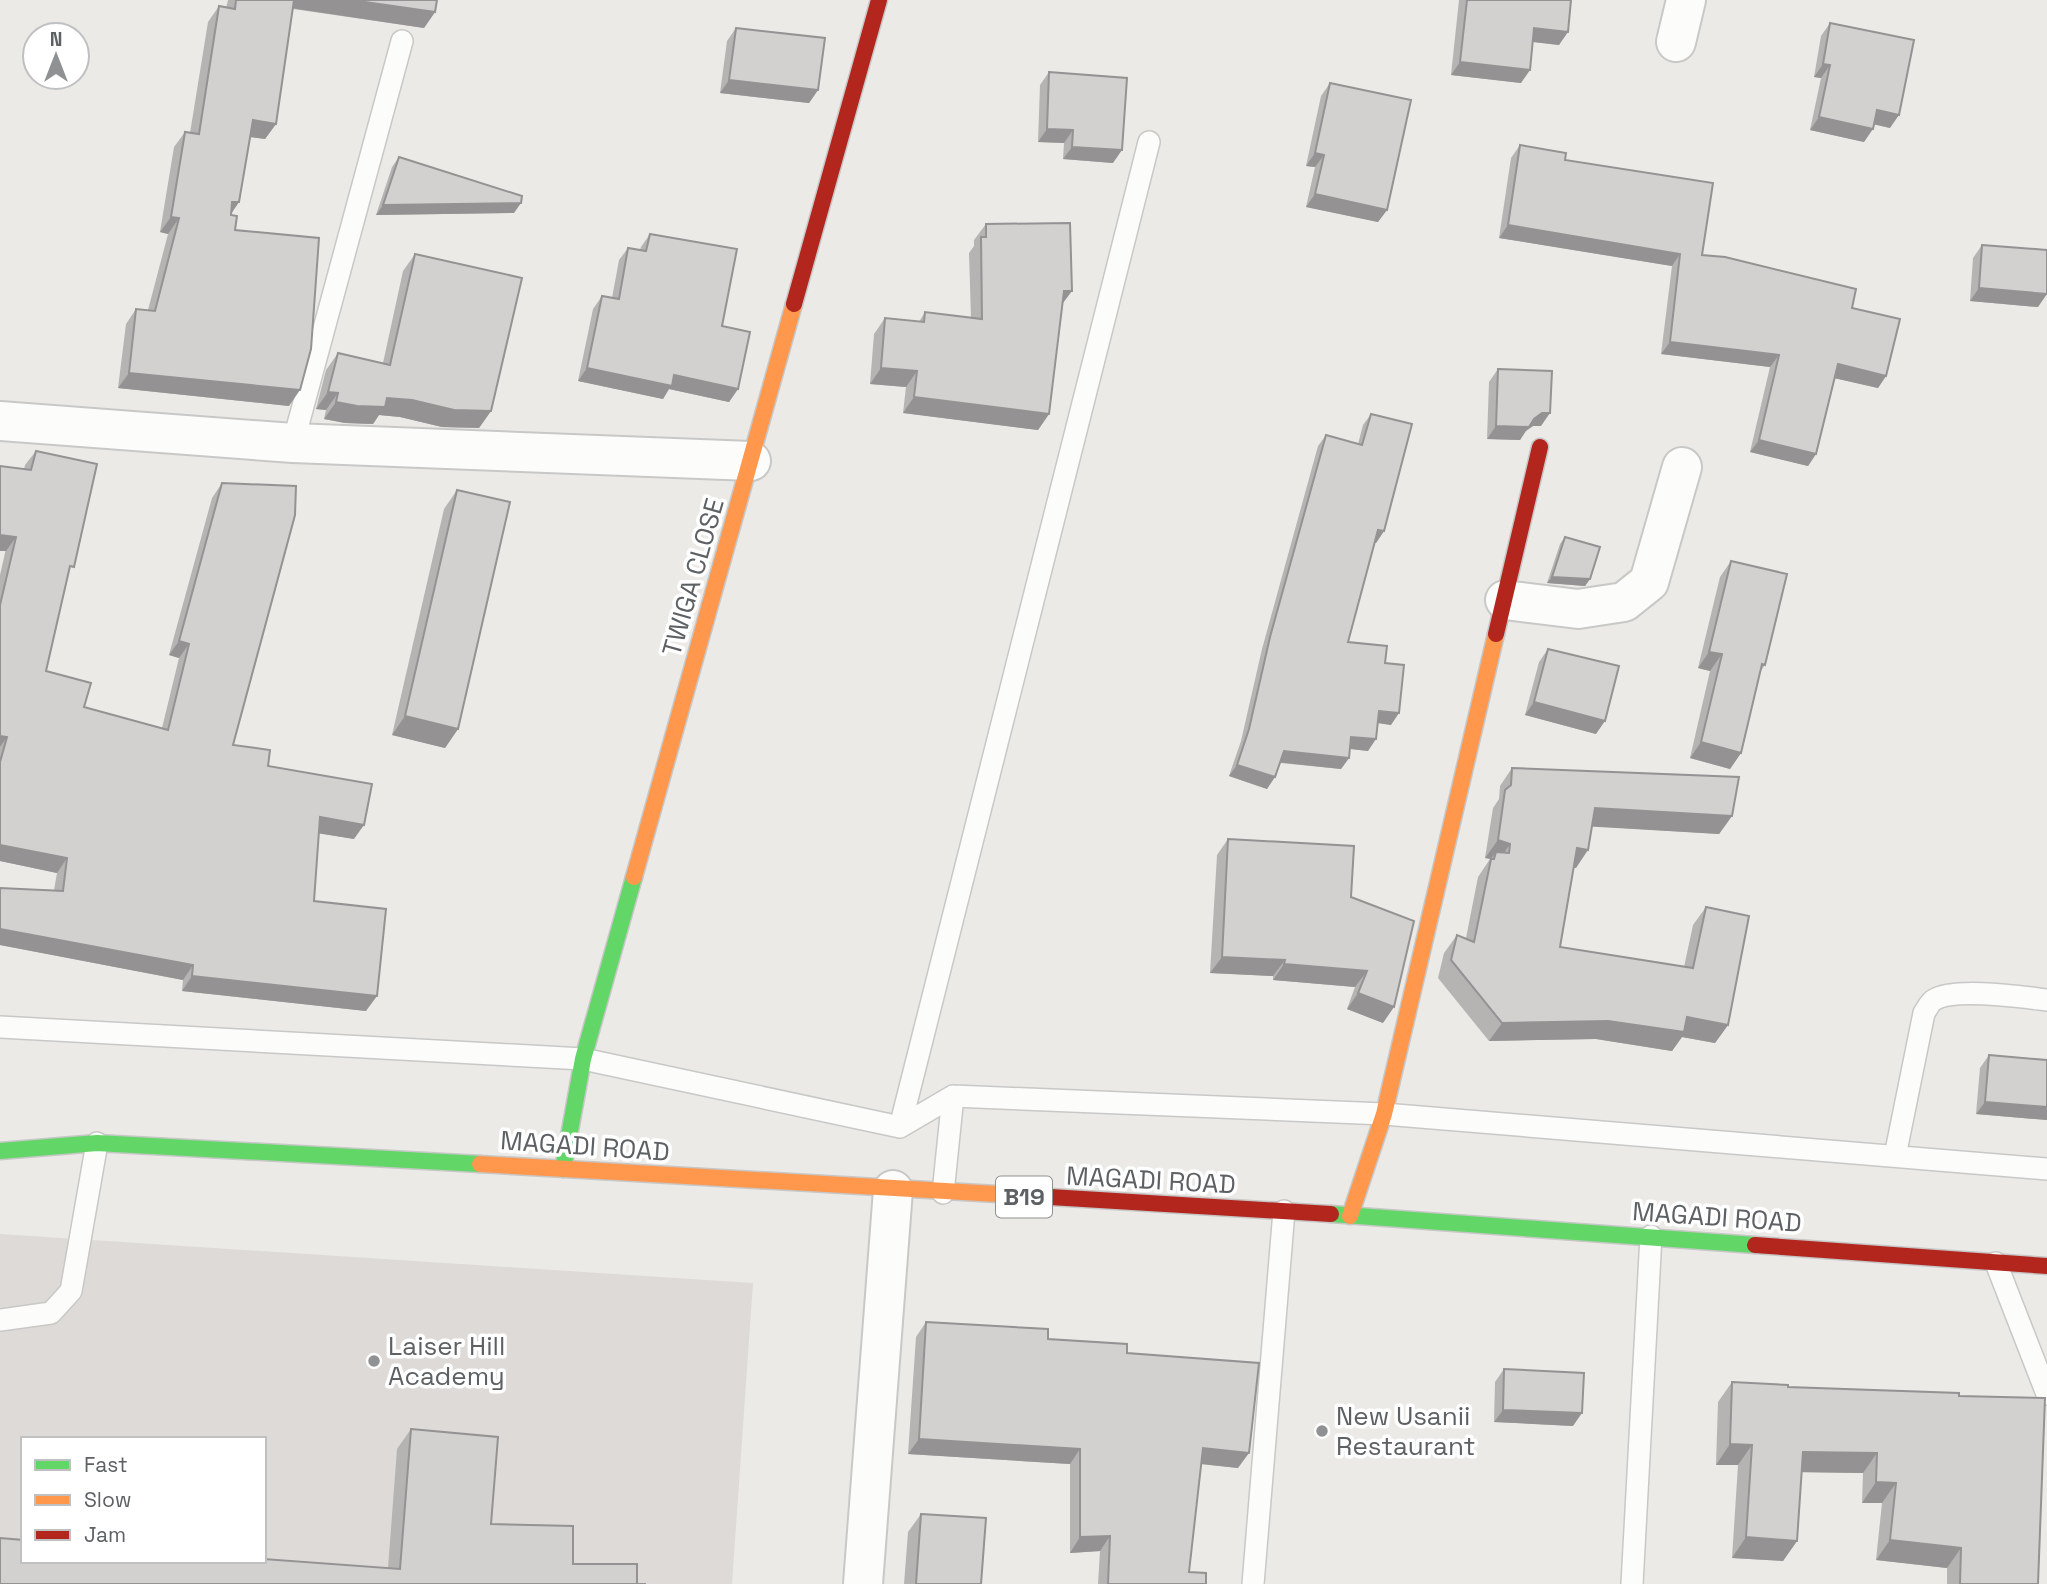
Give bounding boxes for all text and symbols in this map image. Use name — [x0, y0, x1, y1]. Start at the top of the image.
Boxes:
north arrow — [21, 21, 91, 91]
text: N — [50, 27, 62, 52]
street label: TWIGA CLOSE — [654, 494, 732, 660]
street label: MAGADI ROAD — [499, 1123, 671, 1169]
street label: MAGADI ROAD — [1065, 1159, 1237, 1201]
road number: B19 — [996, 1176, 1052, 1218]
street label: MAGADI ROAD — [1631, 1194, 1803, 1240]
place label: Laiser Hill Academy — [388, 1329, 505, 1393]
marker: Laiser Hill Academy — [366, 1353, 382, 1369]
place label: New Usanii Restaurant — [1336, 1399, 1475, 1463]
marker: New Usanii Restaurant — [1314, 1423, 1330, 1439]
legend — [21, 1437, 266, 1563]
text: Fast — [84, 1451, 128, 1478]
text: Slow — [84, 1486, 132, 1513]
text: Jam — [84, 1521, 126, 1548]

